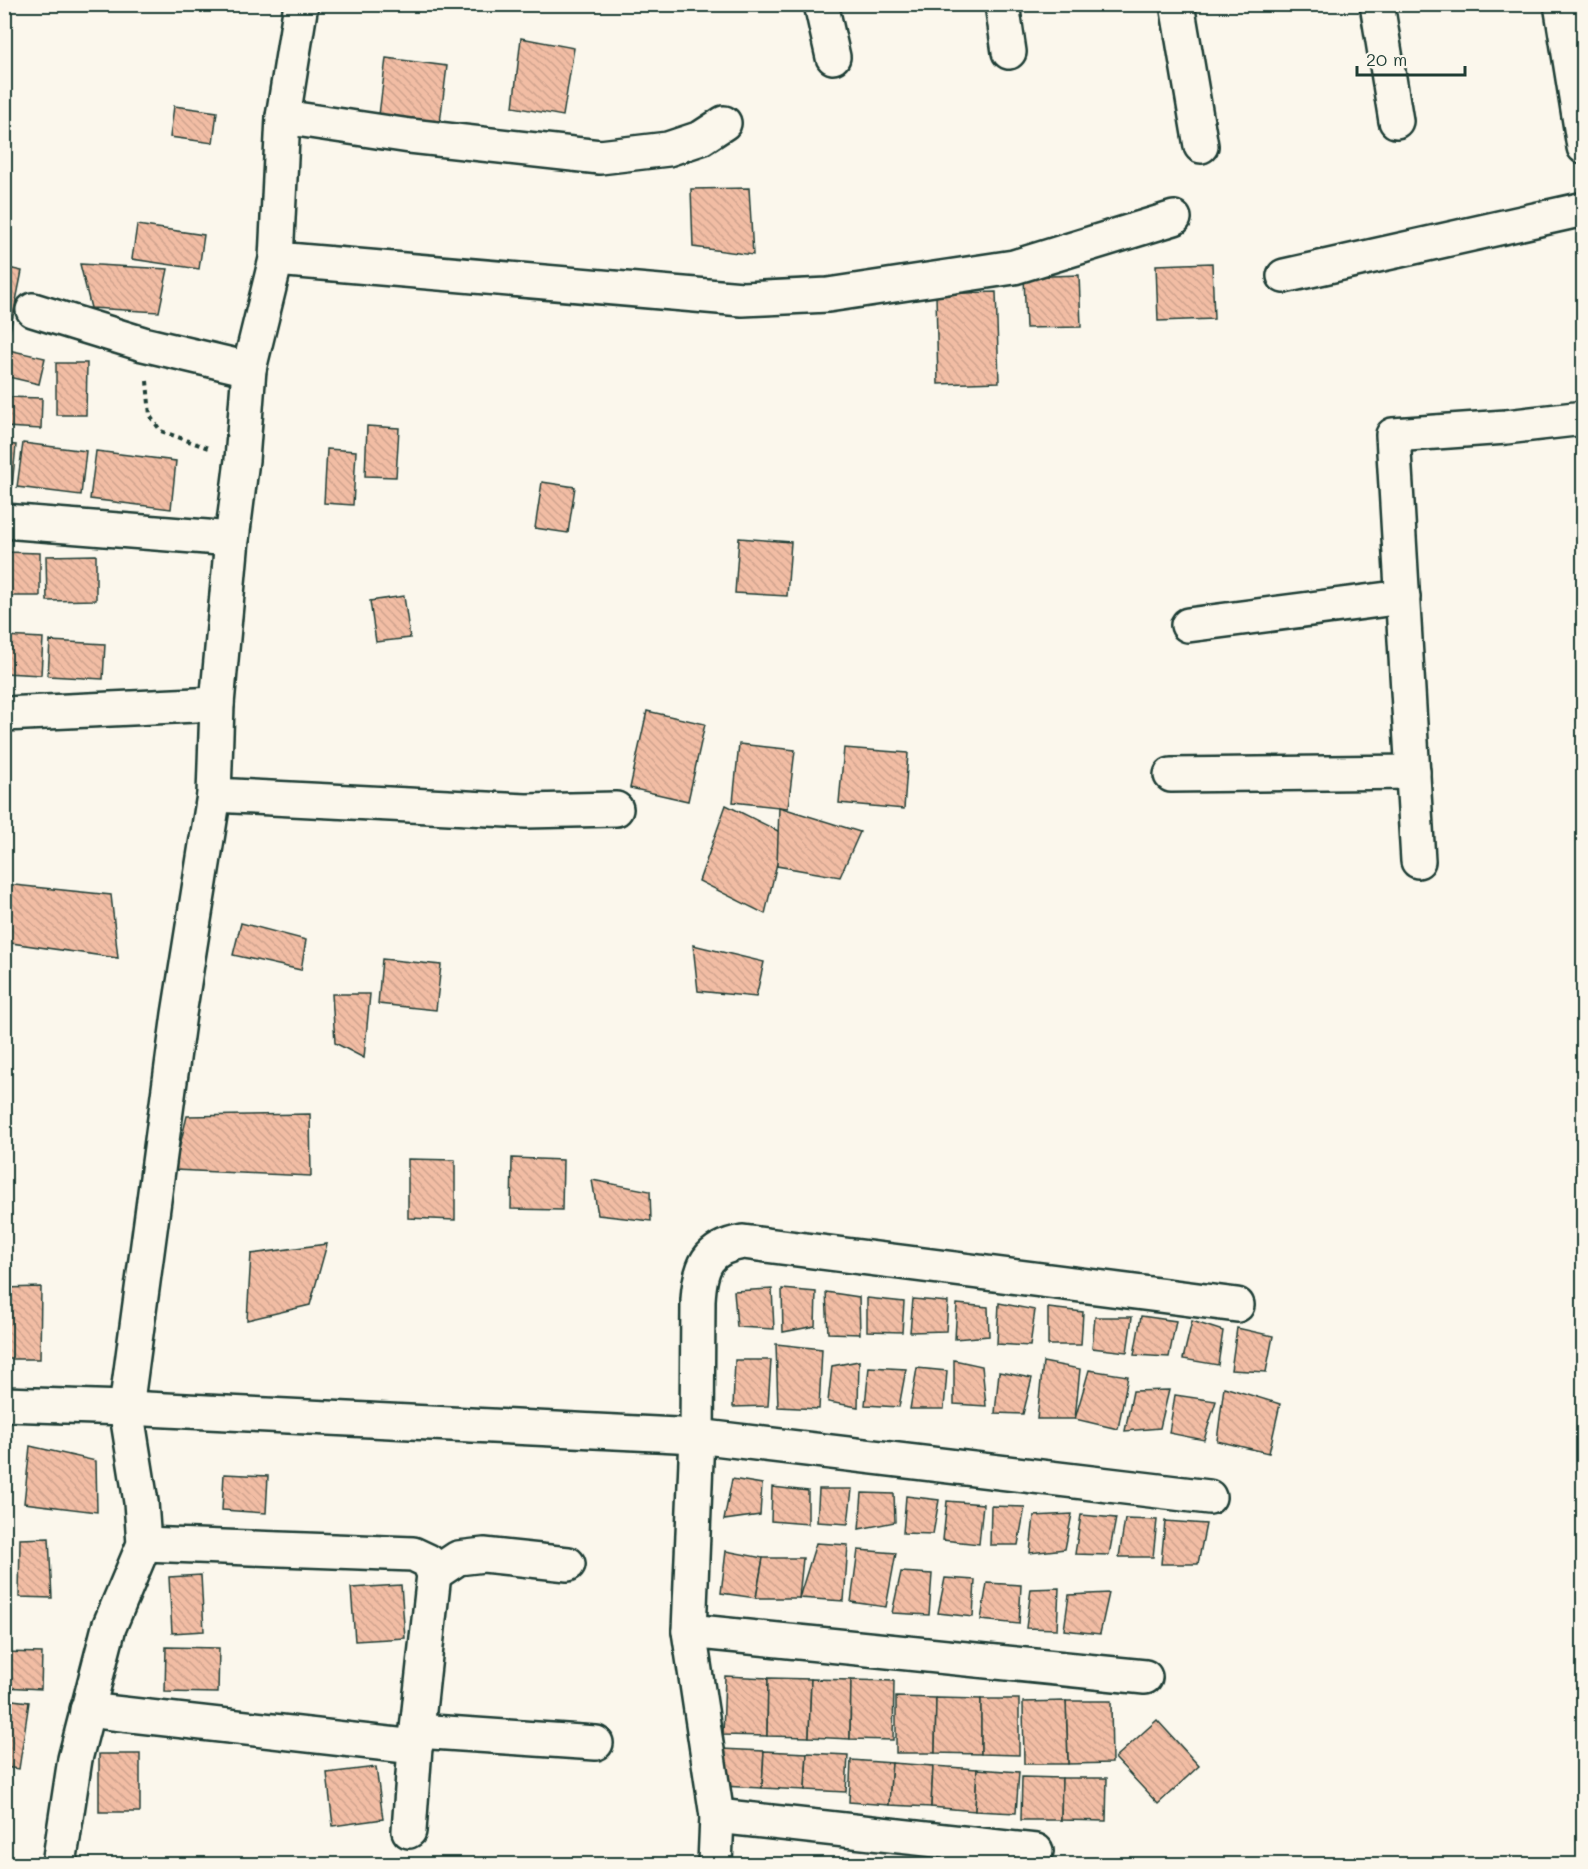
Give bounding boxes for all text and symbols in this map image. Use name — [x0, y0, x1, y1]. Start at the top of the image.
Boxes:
scale bar — [1357, 39, 1465, 77]
text: 20 m — [1366, 47, 1407, 71]

